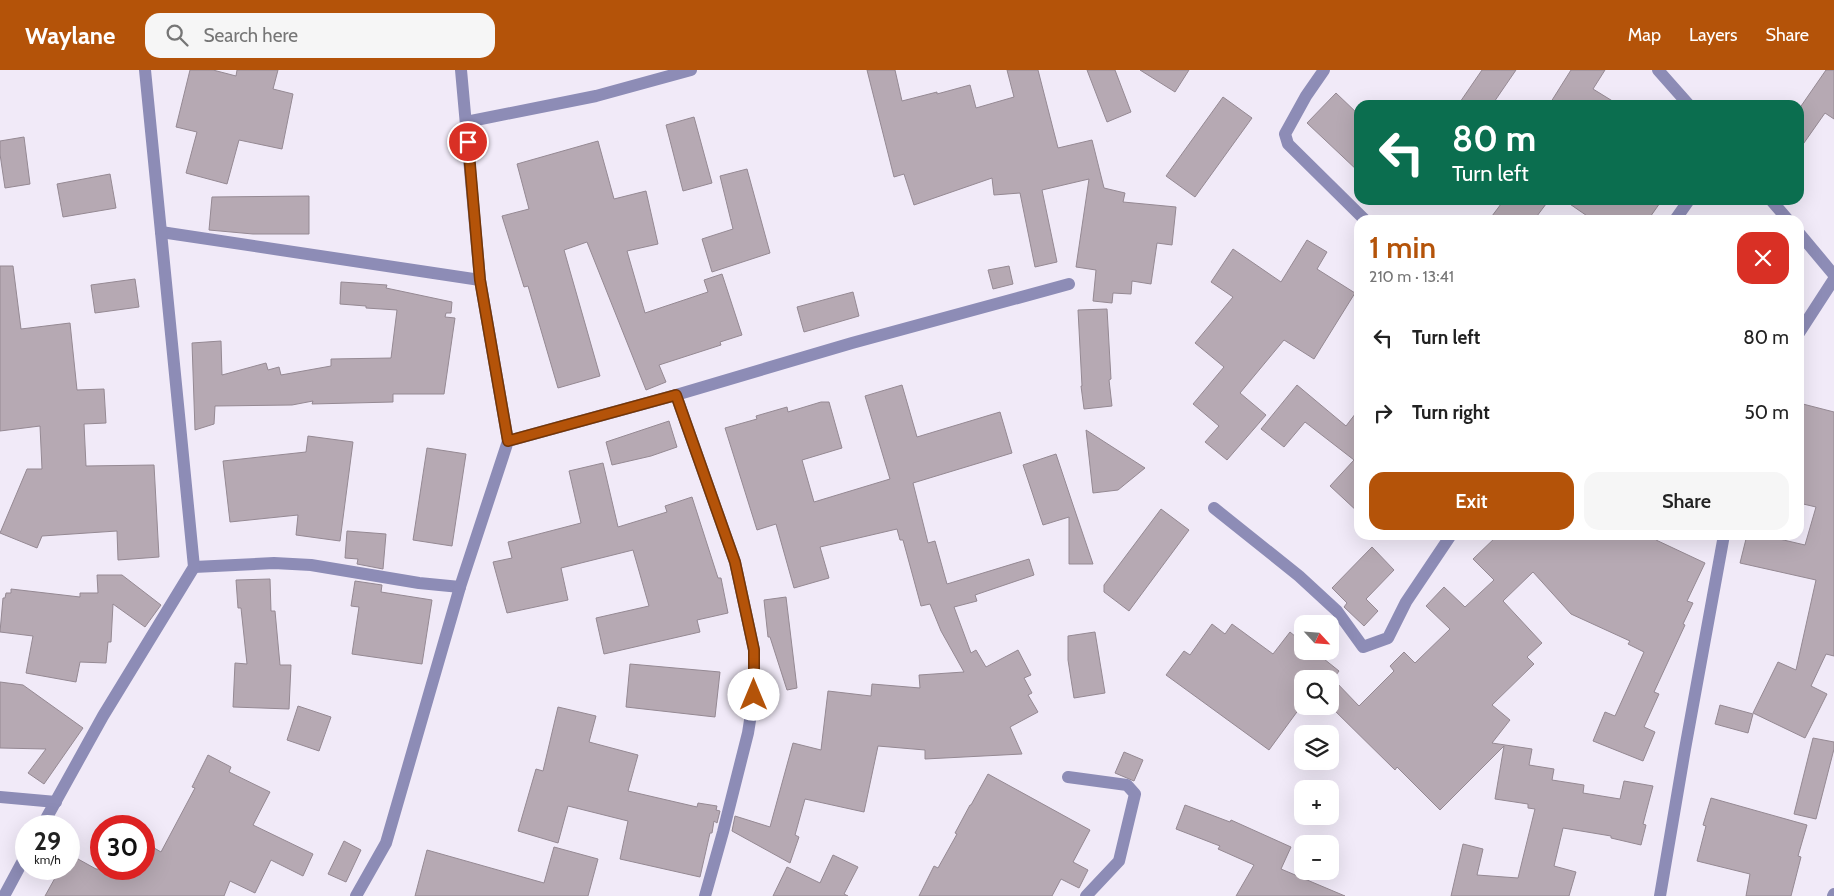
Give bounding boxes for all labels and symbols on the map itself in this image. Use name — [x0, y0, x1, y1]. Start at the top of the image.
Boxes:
pin — [447, 121, 489, 163]
north arrow — [1294, 615, 1339, 660]
position arrow — [727, 668, 779, 720]
speed limit sign: 30 — [90, 815, 155, 880]

